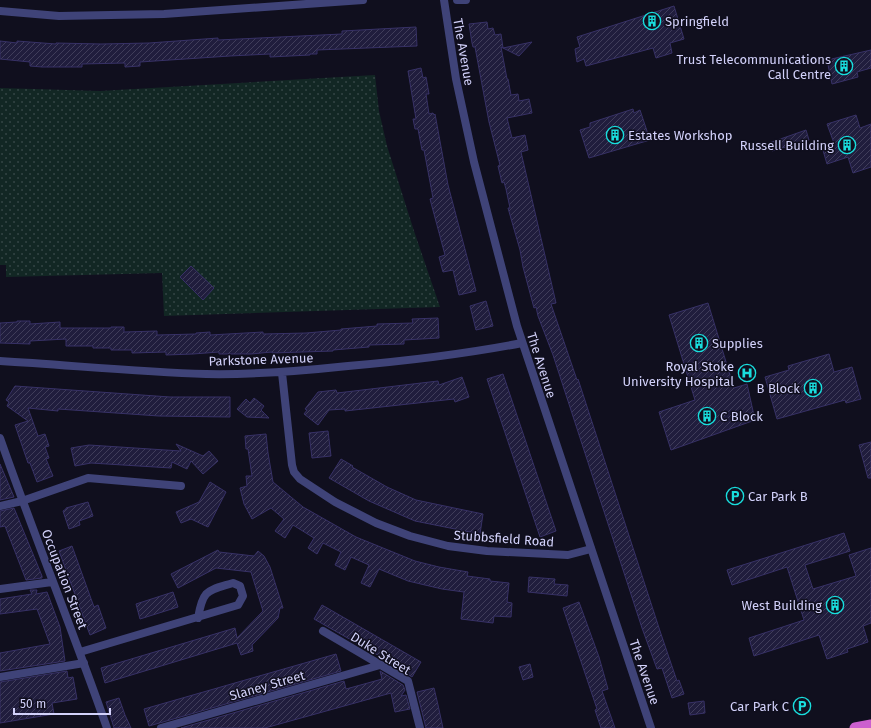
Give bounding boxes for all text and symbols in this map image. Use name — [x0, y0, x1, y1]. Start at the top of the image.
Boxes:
building icon: Springfield — [642, 11, 662, 31]
place label: Springfield — [665, 14, 729, 29]
street label: The Avenue — [450, 17, 477, 87]
place label: Trust Telecommunications Call Centre — [676, 52, 831, 82]
building icon: Trust Telecommunications Call Centre — [834, 56, 854, 76]
building icon: Estates Workshop — [605, 125, 625, 145]
place label: Estates Workshop — [628, 128, 733, 143]
building icon: Russell Building — [837, 135, 857, 155]
place label: Russell Building — [740, 138, 834, 153]
street label: The Avenue — [524, 330, 559, 400]
building icon: Supplies — [689, 333, 709, 353]
place label: Supplies — [712, 336, 763, 351]
street label: Parkstone Avenue — [208, 350, 314, 369]
place label: Royal Stoke University Hospital — [622, 359, 734, 389]
hospital icon: Royal Stoke University Hospital — [737, 363, 757, 383]
building icon: B Block — [803, 378, 823, 398]
place label: B Block — [757, 381, 800, 396]
building icon: C Block — [697, 406, 717, 426]
place label: C Block — [720, 409, 763, 424]
parking icon: Car Park B — [725, 486, 745, 506]
place label: Car Park B — [748, 489, 808, 504]
street label: Occupation Street — [39, 527, 91, 631]
street label: Stubbsfield Road — [453, 528, 555, 549]
building icon: West Building — [825, 595, 845, 615]
place label: West Building — [741, 598, 822, 613]
street label: Duke Street — [348, 629, 414, 678]
street label: The Avenue — [626, 638, 663, 707]
street label: Slaney Street — [228, 667, 307, 703]
scale bar — [14, 690, 110, 716]
parking icon: Car Park C — [792, 696, 812, 716]
text: 50 m — [20, 697, 46, 711]
place label: Car Park C — [730, 699, 790, 714]

